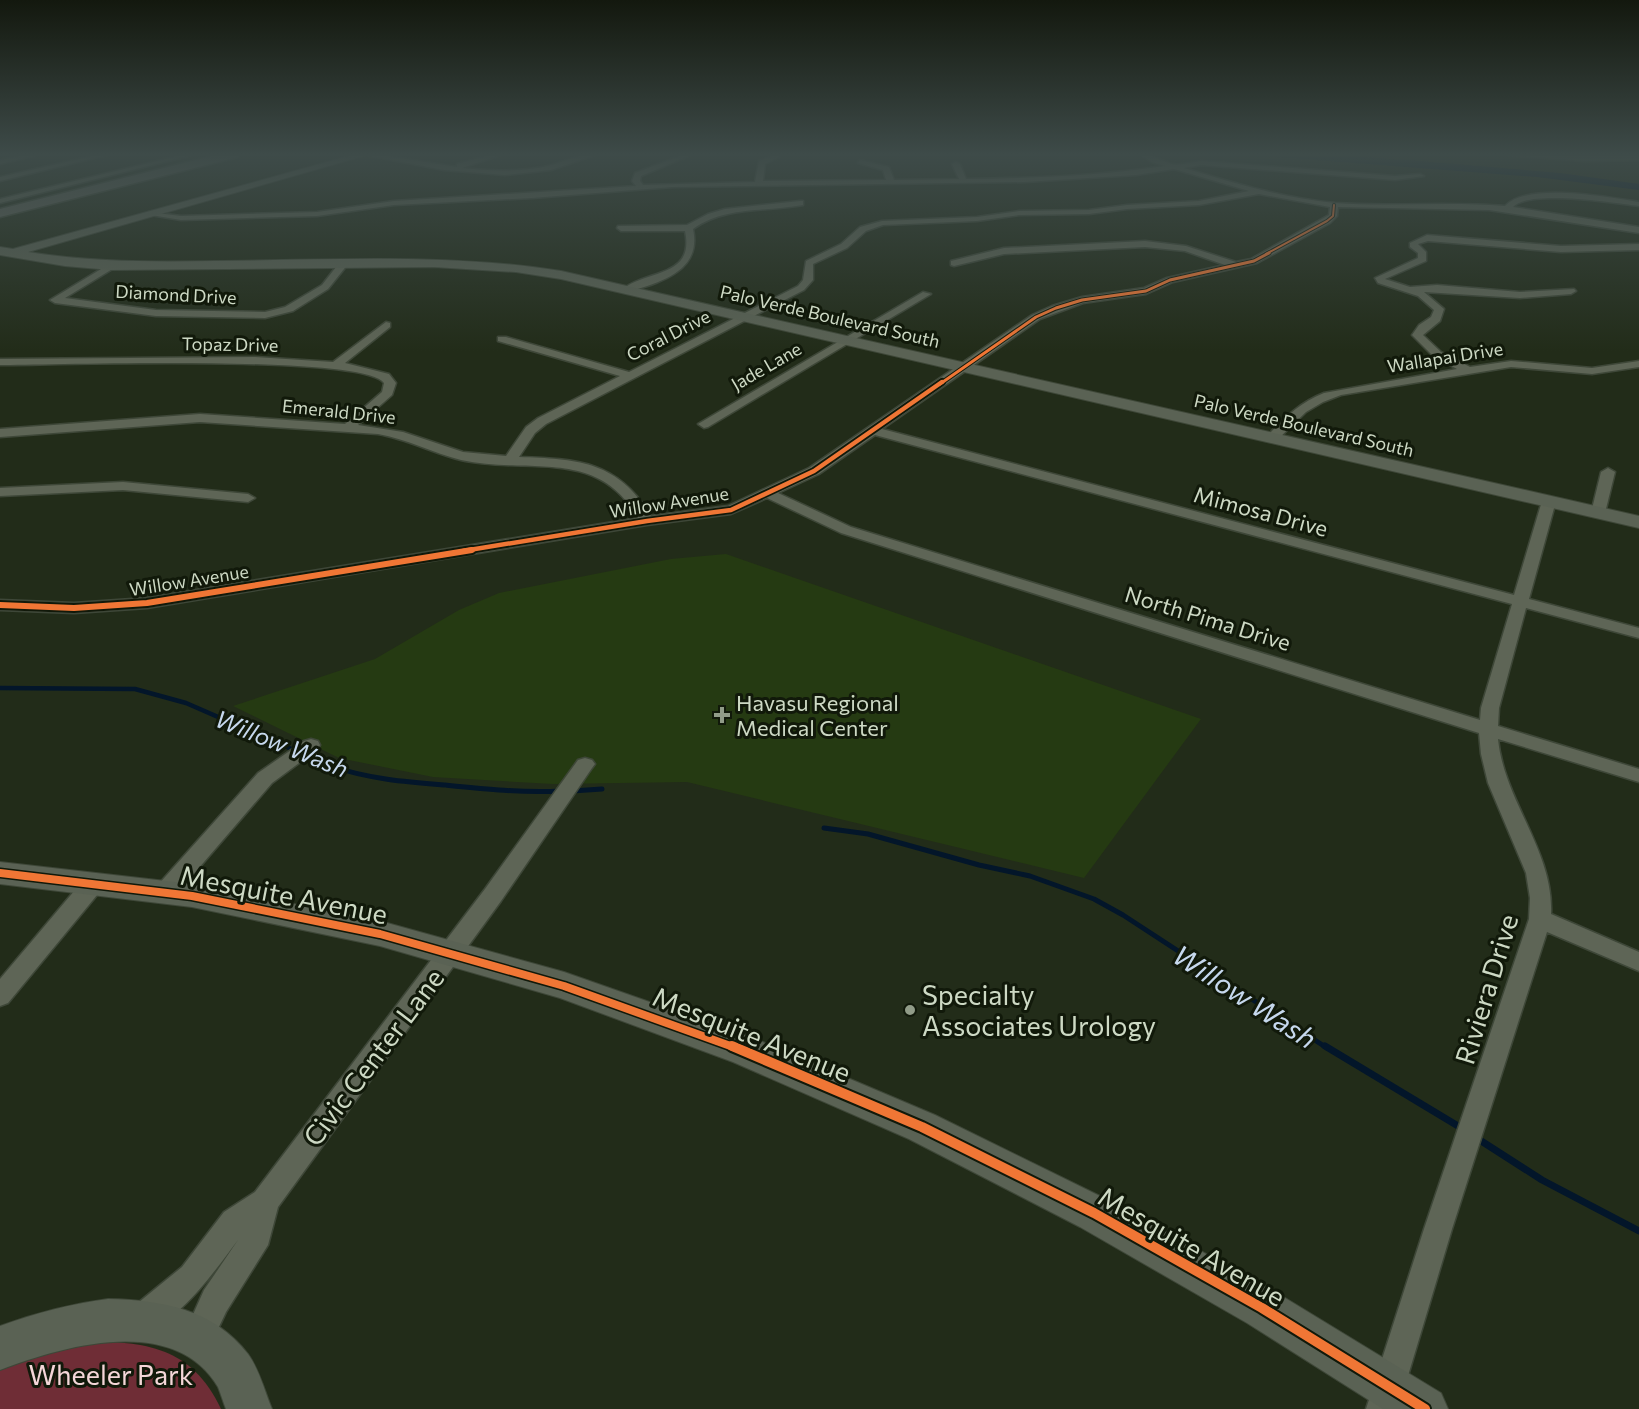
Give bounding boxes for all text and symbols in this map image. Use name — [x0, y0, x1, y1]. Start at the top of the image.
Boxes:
street label: Diamond Drive — [115, 280, 237, 308]
street label: Palo Verde Boulevard South — [718, 280, 942, 352]
street label: Coral Drive — [622, 305, 714, 365]
street label: Topaz Drive — [181, 332, 279, 356]
street label: Jade Lane — [727, 337, 805, 395]
street label: Wallapai Drive — [1385, 337, 1505, 377]
street label: Palo Verde Boulevard South — [1192, 389, 1416, 461]
street label: Emerald Drive — [281, 394, 397, 428]
street label: Mimosa Drive — [1191, 480, 1331, 542]
street label: Willow Avenue — [608, 482, 730, 522]
street label: Willow Avenue — [128, 560, 250, 600]
street label: North Pima Drive — [1122, 580, 1294, 656]
place label: Havasu Regional Medical Center — [736, 689, 899, 741]
water label: Willow Wash — [211, 703, 353, 783]
marker: Havasu Regional Medical Center — [713, 706, 731, 724]
street label: Mesquite Avenue — [178, 858, 390, 930]
street label: Riviera Drive — [1448, 910, 1524, 1068]
water label: Willow Wash — [1167, 937, 1323, 1055]
street label: Civic Center Lane — [296, 962, 450, 1152]
place label: Specialty Associates Urology — [922, 978, 1156, 1042]
street label: Mesquite Avenue — [648, 979, 856, 1089]
marker: Specialty Associates Urology — [903, 1003, 917, 1017]
street label: Mesquite Avenue — [1093, 1179, 1291, 1313]
park label: Wheeler Park — [28, 1358, 194, 1391]

